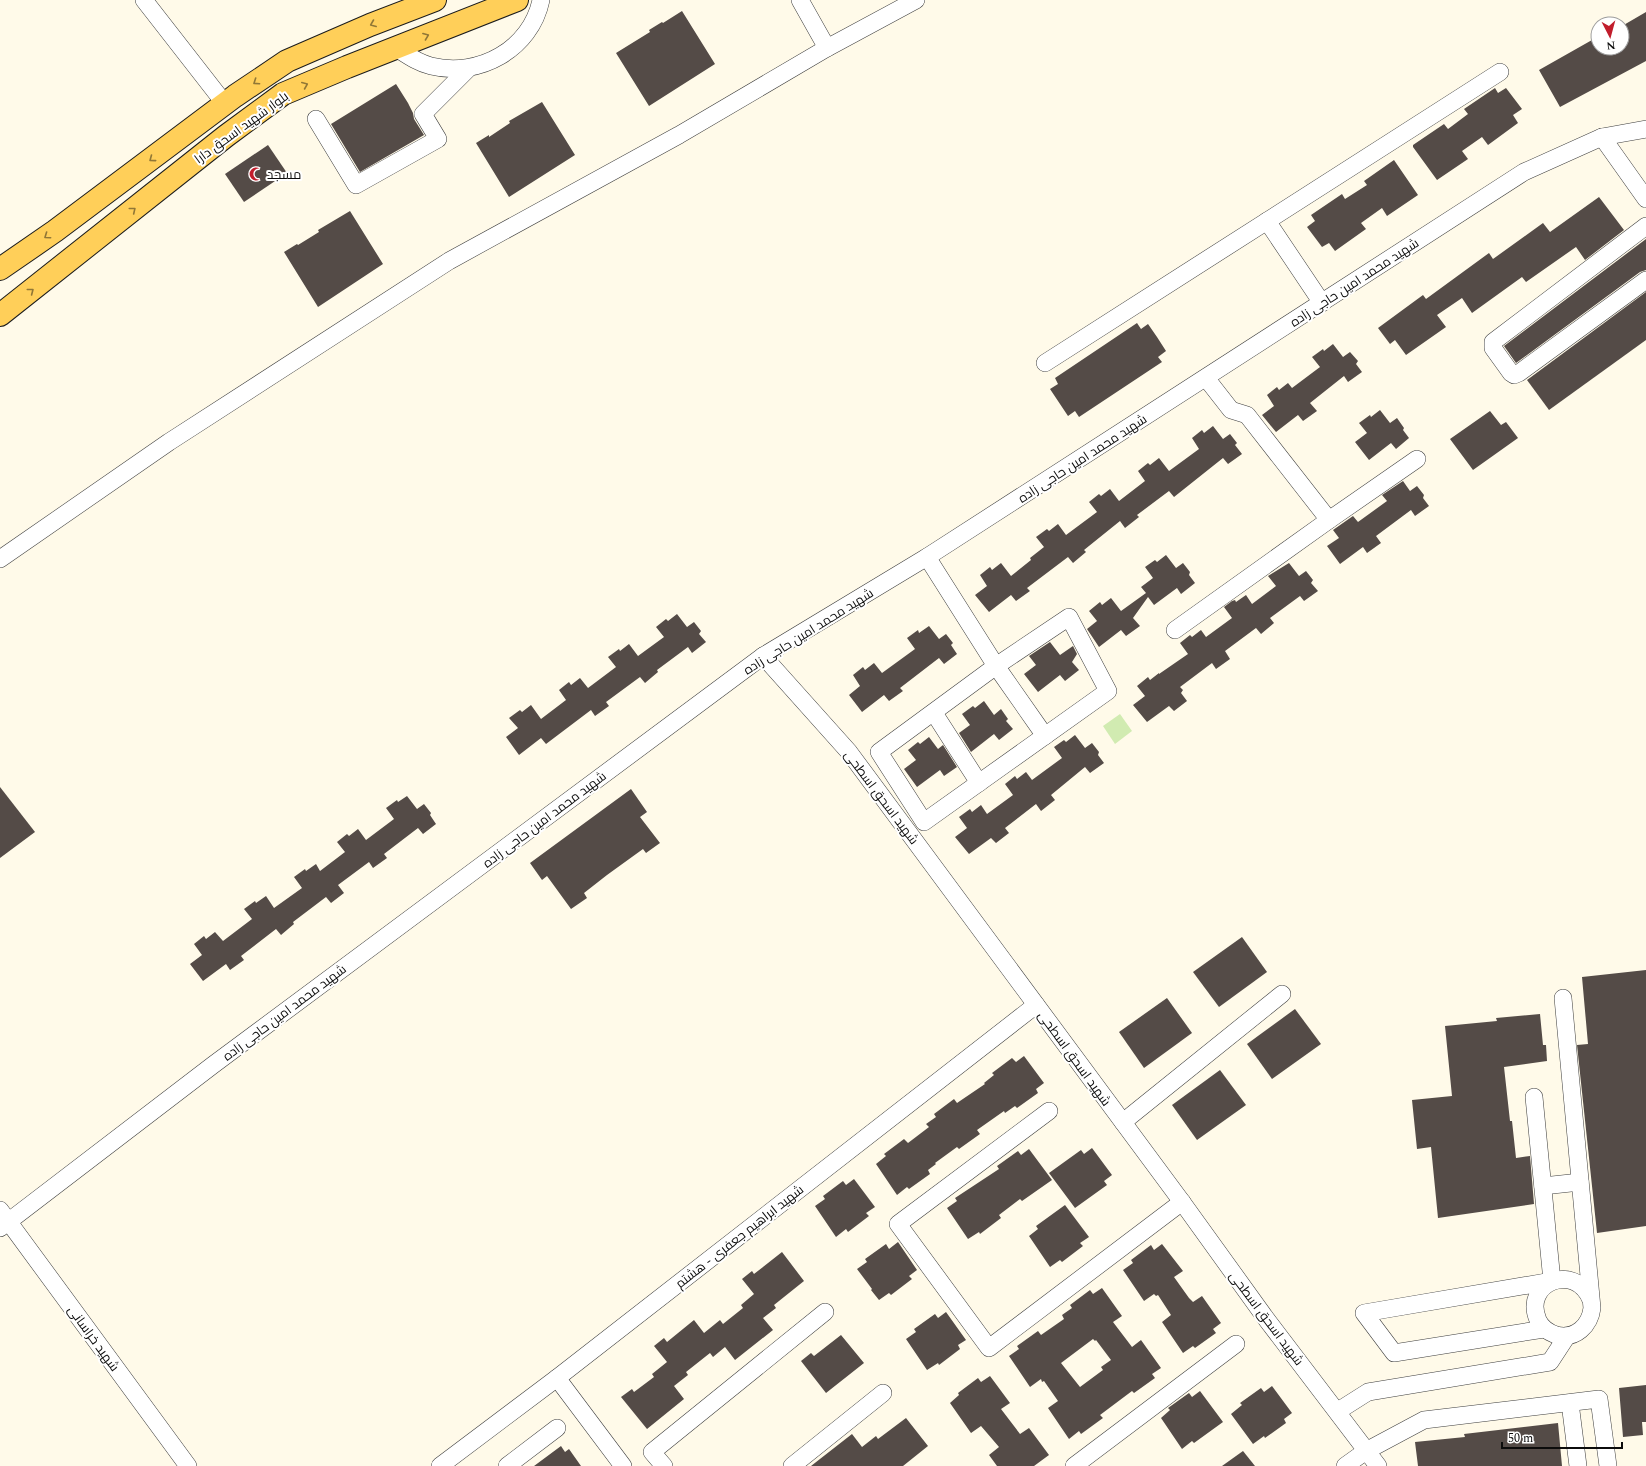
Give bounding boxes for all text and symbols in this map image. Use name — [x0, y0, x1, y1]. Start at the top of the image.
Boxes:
north arrow — [1590, 16, 1630, 56]
one-way arrow — [369, 20, 376, 28]
one-way arrow — [422, 32, 429, 40]
text: N — [1606, 37, 1616, 54]
one-way arrow — [254, 77, 261, 84]
one-way arrow — [302, 81, 309, 89]
street label: بلوار شهید اسحق دارا — [190, 87, 293, 169]
one-way arrow — [149, 154, 156, 161]
place label: مسجد — [267, 165, 301, 185]
mosque icon: مسجد — [248, 166, 264, 182]
one-way arrow — [129, 208, 136, 215]
one-way arrow — [45, 231, 52, 238]
street label: شهید محمد امین حاجی زاده — [1286, 234, 1423, 332]
one-way arrow — [26, 289, 33, 296]
street label: شهید محمد امین حاجی زاده — [1014, 410, 1151, 508]
street label: شهید محمد امین حاجی زاده — [739, 584, 878, 680]
street label: شهید اسحق اسطحی — [839, 746, 923, 849]
street label: شهید محمد امین حاجی زاده — [479, 767, 611, 873]
street label: شهید محمد امین حاجی زاده — [219, 960, 351, 1066]
street label: شهید اسحق اسطحی — [1033, 1007, 1116, 1110]
street label: شهید ابراهیم جعفری - هشتم — [671, 1180, 808, 1293]
street label: شهید اسحق اسطحی — [1224, 1267, 1308, 1370]
street label: شهید خراسانی — [62, 1301, 124, 1376]
scale bar — [1502, 1424, 1622, 1450]
text: 50 m — [1508, 1429, 1533, 1448]

